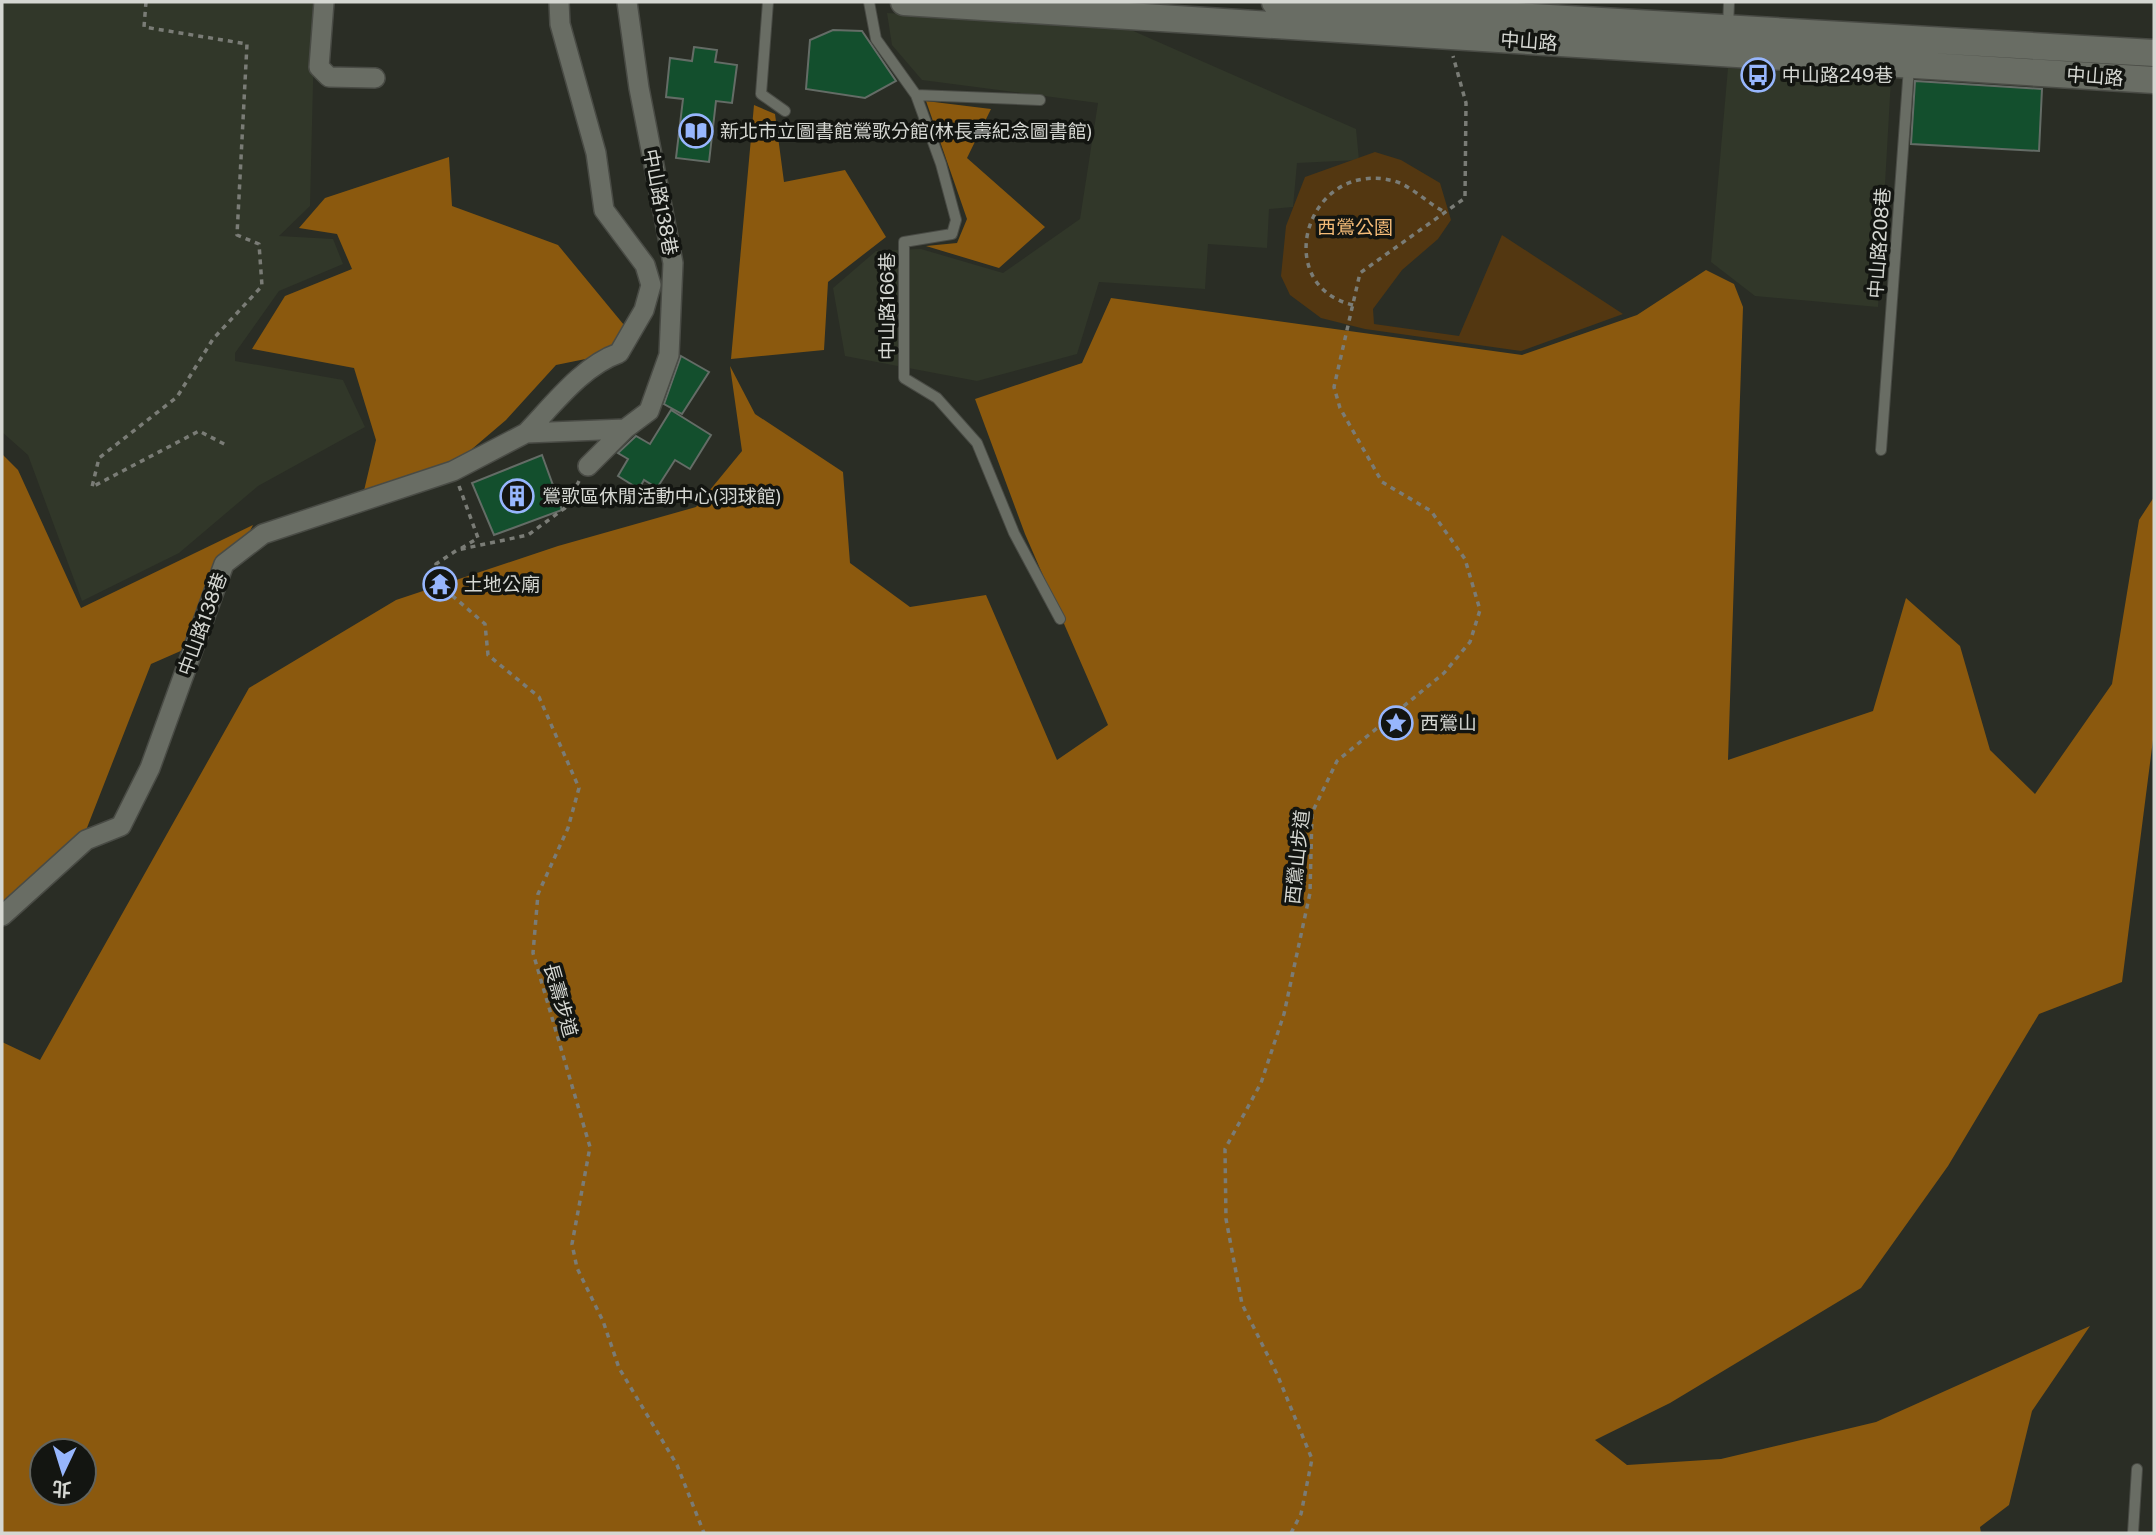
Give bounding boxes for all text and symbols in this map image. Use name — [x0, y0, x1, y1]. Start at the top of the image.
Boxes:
street label: 中山路 — [1500, 28, 1558, 54]
bus stop icon: 中山路249巷 — [1739, 56, 1777, 94]
street label: 中山路 — [2066, 63, 2124, 89]
place label: 中山路249巷 — [1782, 64, 1893, 86]
library icon: 新北市立圖書館鶯歌分館(林長壽紀念圖書館) — [677, 112, 715, 150]
place label: 新北市立圖書館鶯歌分館(林長壽紀念圖書館) — [720, 120, 1093, 142]
street label: 中山路138巷 — [640, 147, 682, 257]
street label: 中山路208巷 — [1864, 187, 1894, 299]
park label: 西鶯公園 — [1317, 216, 1393, 238]
street label: 中山路166巷 — [876, 252, 898, 360]
building icon: 鶯歌區休閒活動中心(羽球館) — [498, 477, 536, 515]
place label: 鶯歌區休閒活動中心(羽球館) — [542, 485, 782, 507]
temple icon: 土地公廟 — [421, 565, 459, 603]
street label: 中山路138巷 — [173, 570, 231, 678]
place label: 土地公廟 — [464, 573, 540, 595]
place icon: 西鶯山 — [1377, 704, 1415, 742]
place label: 西鶯山 — [1420, 712, 1477, 734]
street label: 西鶯山步道 — [1281, 809, 1313, 905]
street label: 長壽步道 — [540, 960, 582, 1040]
north arrow — [28, 1437, 98, 1507]
text: 北 — [52, 1477, 72, 1501]

